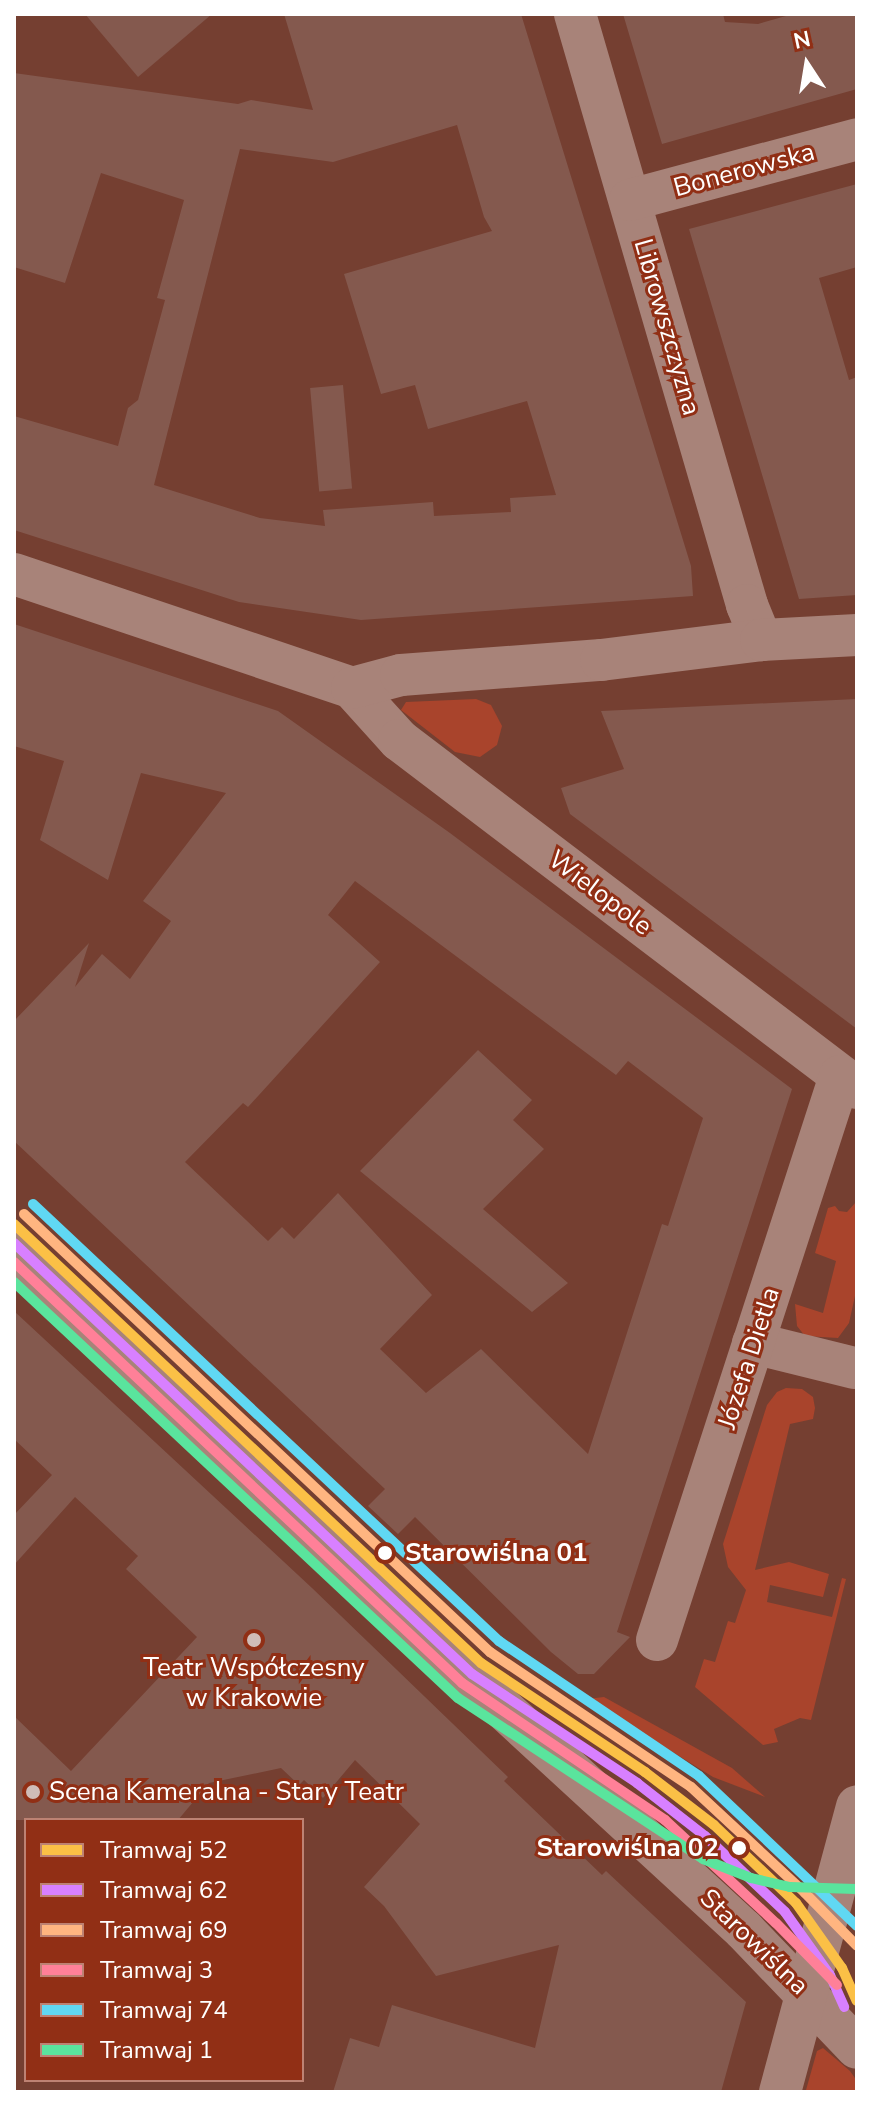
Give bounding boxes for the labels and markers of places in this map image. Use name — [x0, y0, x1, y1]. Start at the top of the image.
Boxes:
place label: Starowiślna 01 — [405, 1537, 588, 1569]
marker: Starowiślna 01 — [372, 1540, 398, 1566]
marker: Teatr Współczesny w Krakowie — [245, 1631, 263, 1649]
place label: Teatr Współczesny w Krakowie — [143, 1652, 365, 1714]
place label: Scena Kameralna - Stary Teatr — [49, 1776, 404, 1808]
marker: Scena Kameralna - Stary Teatr — [24, 1783, 42, 1801]
place label: Starowiślna 02 — [536, 1832, 719, 1864]
marker: Starowiślna 02 — [726, 1835, 752, 1861]

